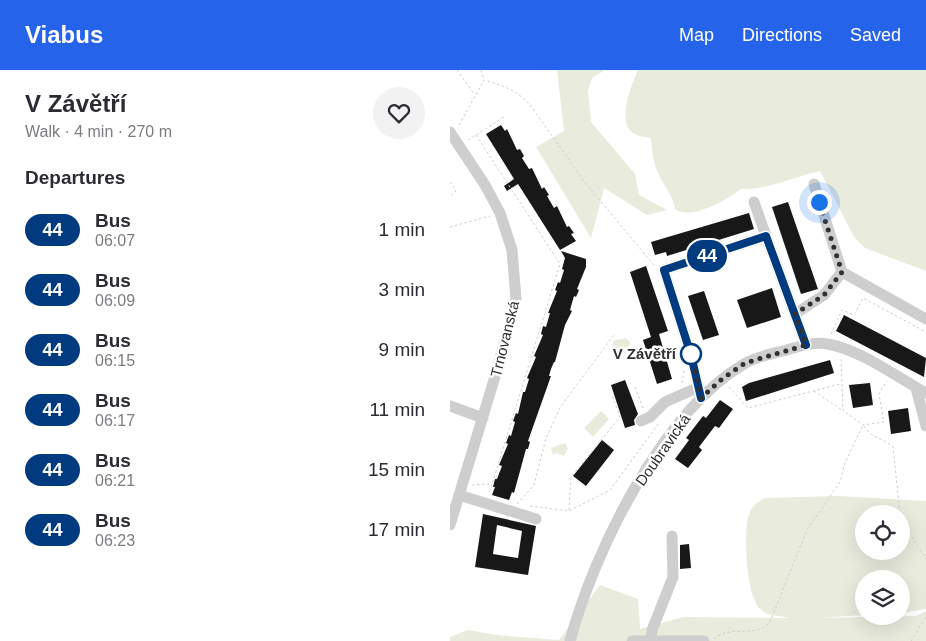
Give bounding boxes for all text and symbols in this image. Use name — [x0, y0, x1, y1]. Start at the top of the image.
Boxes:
text: Viabus — [25, 21, 103, 48]
text: Map — [679, 25, 714, 45]
text: Directions — [742, 25, 822, 45]
text: Saved — [850, 25, 901, 45]
button: heart — [373, 87, 425, 139]
text: V Závětří — [25, 90, 126, 117]
text: Walk · 4 min · 270 m — [25, 123, 172, 140]
text: Departures — [25, 167, 125, 188]
your location — [807, 190, 832, 215]
text: Bus — [95, 210, 131, 231]
text: 1 min — [379, 219, 425, 240]
text: 44 — [42, 220, 63, 240]
text: 06:07 — [95, 232, 135, 249]
line badge: 44 — [684, 240, 730, 272]
text: 44 — [697, 246, 717, 266]
text: Bus — [95, 270, 131, 291]
text: 3 min — [379, 279, 425, 300]
text: 44 — [42, 280, 63, 300]
text: 06:09 — [95, 292, 135, 309]
street label: Trnovanská — [487, 298, 522, 379]
text: Bus — [95, 330, 131, 351]
text: 9 min — [379, 339, 425, 360]
text: 44 — [42, 340, 63, 360]
marker: V Závětří — [680, 343, 702, 365]
place label: V Závětří — [613, 345, 677, 362]
text: 06:15 — [95, 352, 135, 369]
text: Bus — [95, 390, 131, 411]
text: 11 min — [369, 399, 425, 420]
text: 44 — [42, 400, 63, 420]
street label: Doubravická — [632, 410, 694, 489]
text: 06:17 — [95, 412, 135, 429]
text: Bus — [95, 450, 131, 471]
text: 15 min — [368, 459, 425, 480]
text: 44 — [42, 460, 63, 480]
text: 06:21 — [95, 472, 135, 489]
map controls — [855, 505, 910, 625]
button: locate — [855, 505, 910, 560]
text: Bus — [95, 510, 131, 531]
text: 17 min — [368, 519, 425, 540]
text: 44 — [42, 520, 63, 540]
text: 06:23 — [95, 532, 135, 549]
button: layers — [855, 570, 910, 625]

